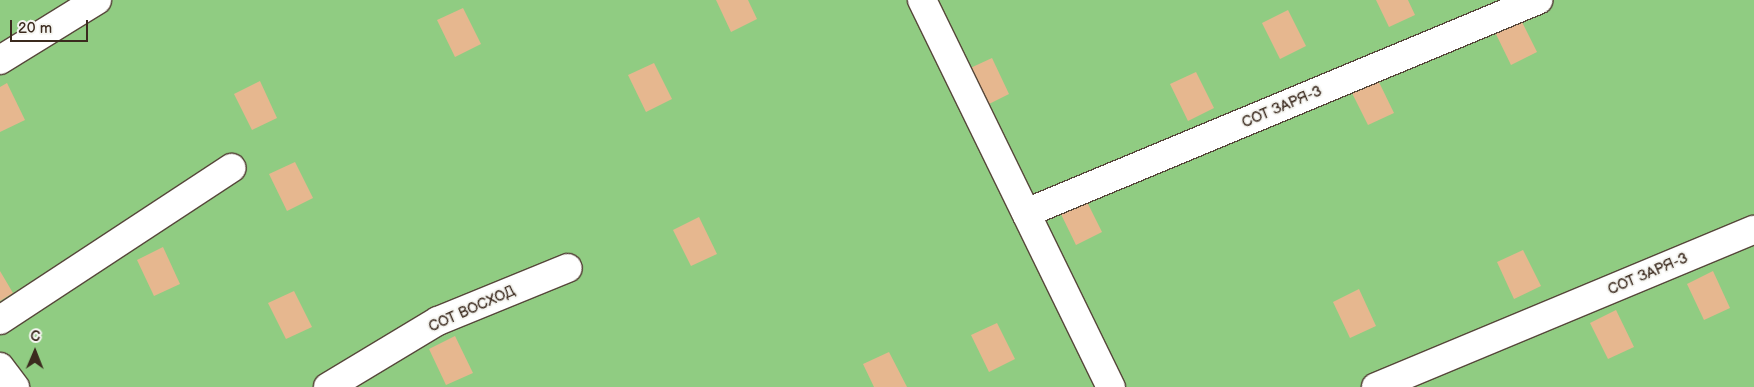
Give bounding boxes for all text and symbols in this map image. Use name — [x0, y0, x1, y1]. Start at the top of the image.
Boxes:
scale bar — [12, 10, 90, 42]
text: 20 m — [18, 19, 52, 38]
street label: СОТ ЗАРЯ-3 — [1239, 82, 1325, 132]
street label: СОТ ЗАРЯ-3 — [1605, 249, 1691, 299]
street label: СОТ ВОСХОД — [426, 282, 518, 336]
north arrow — [10, 327, 60, 377]
text: С — [30, 328, 40, 345]

